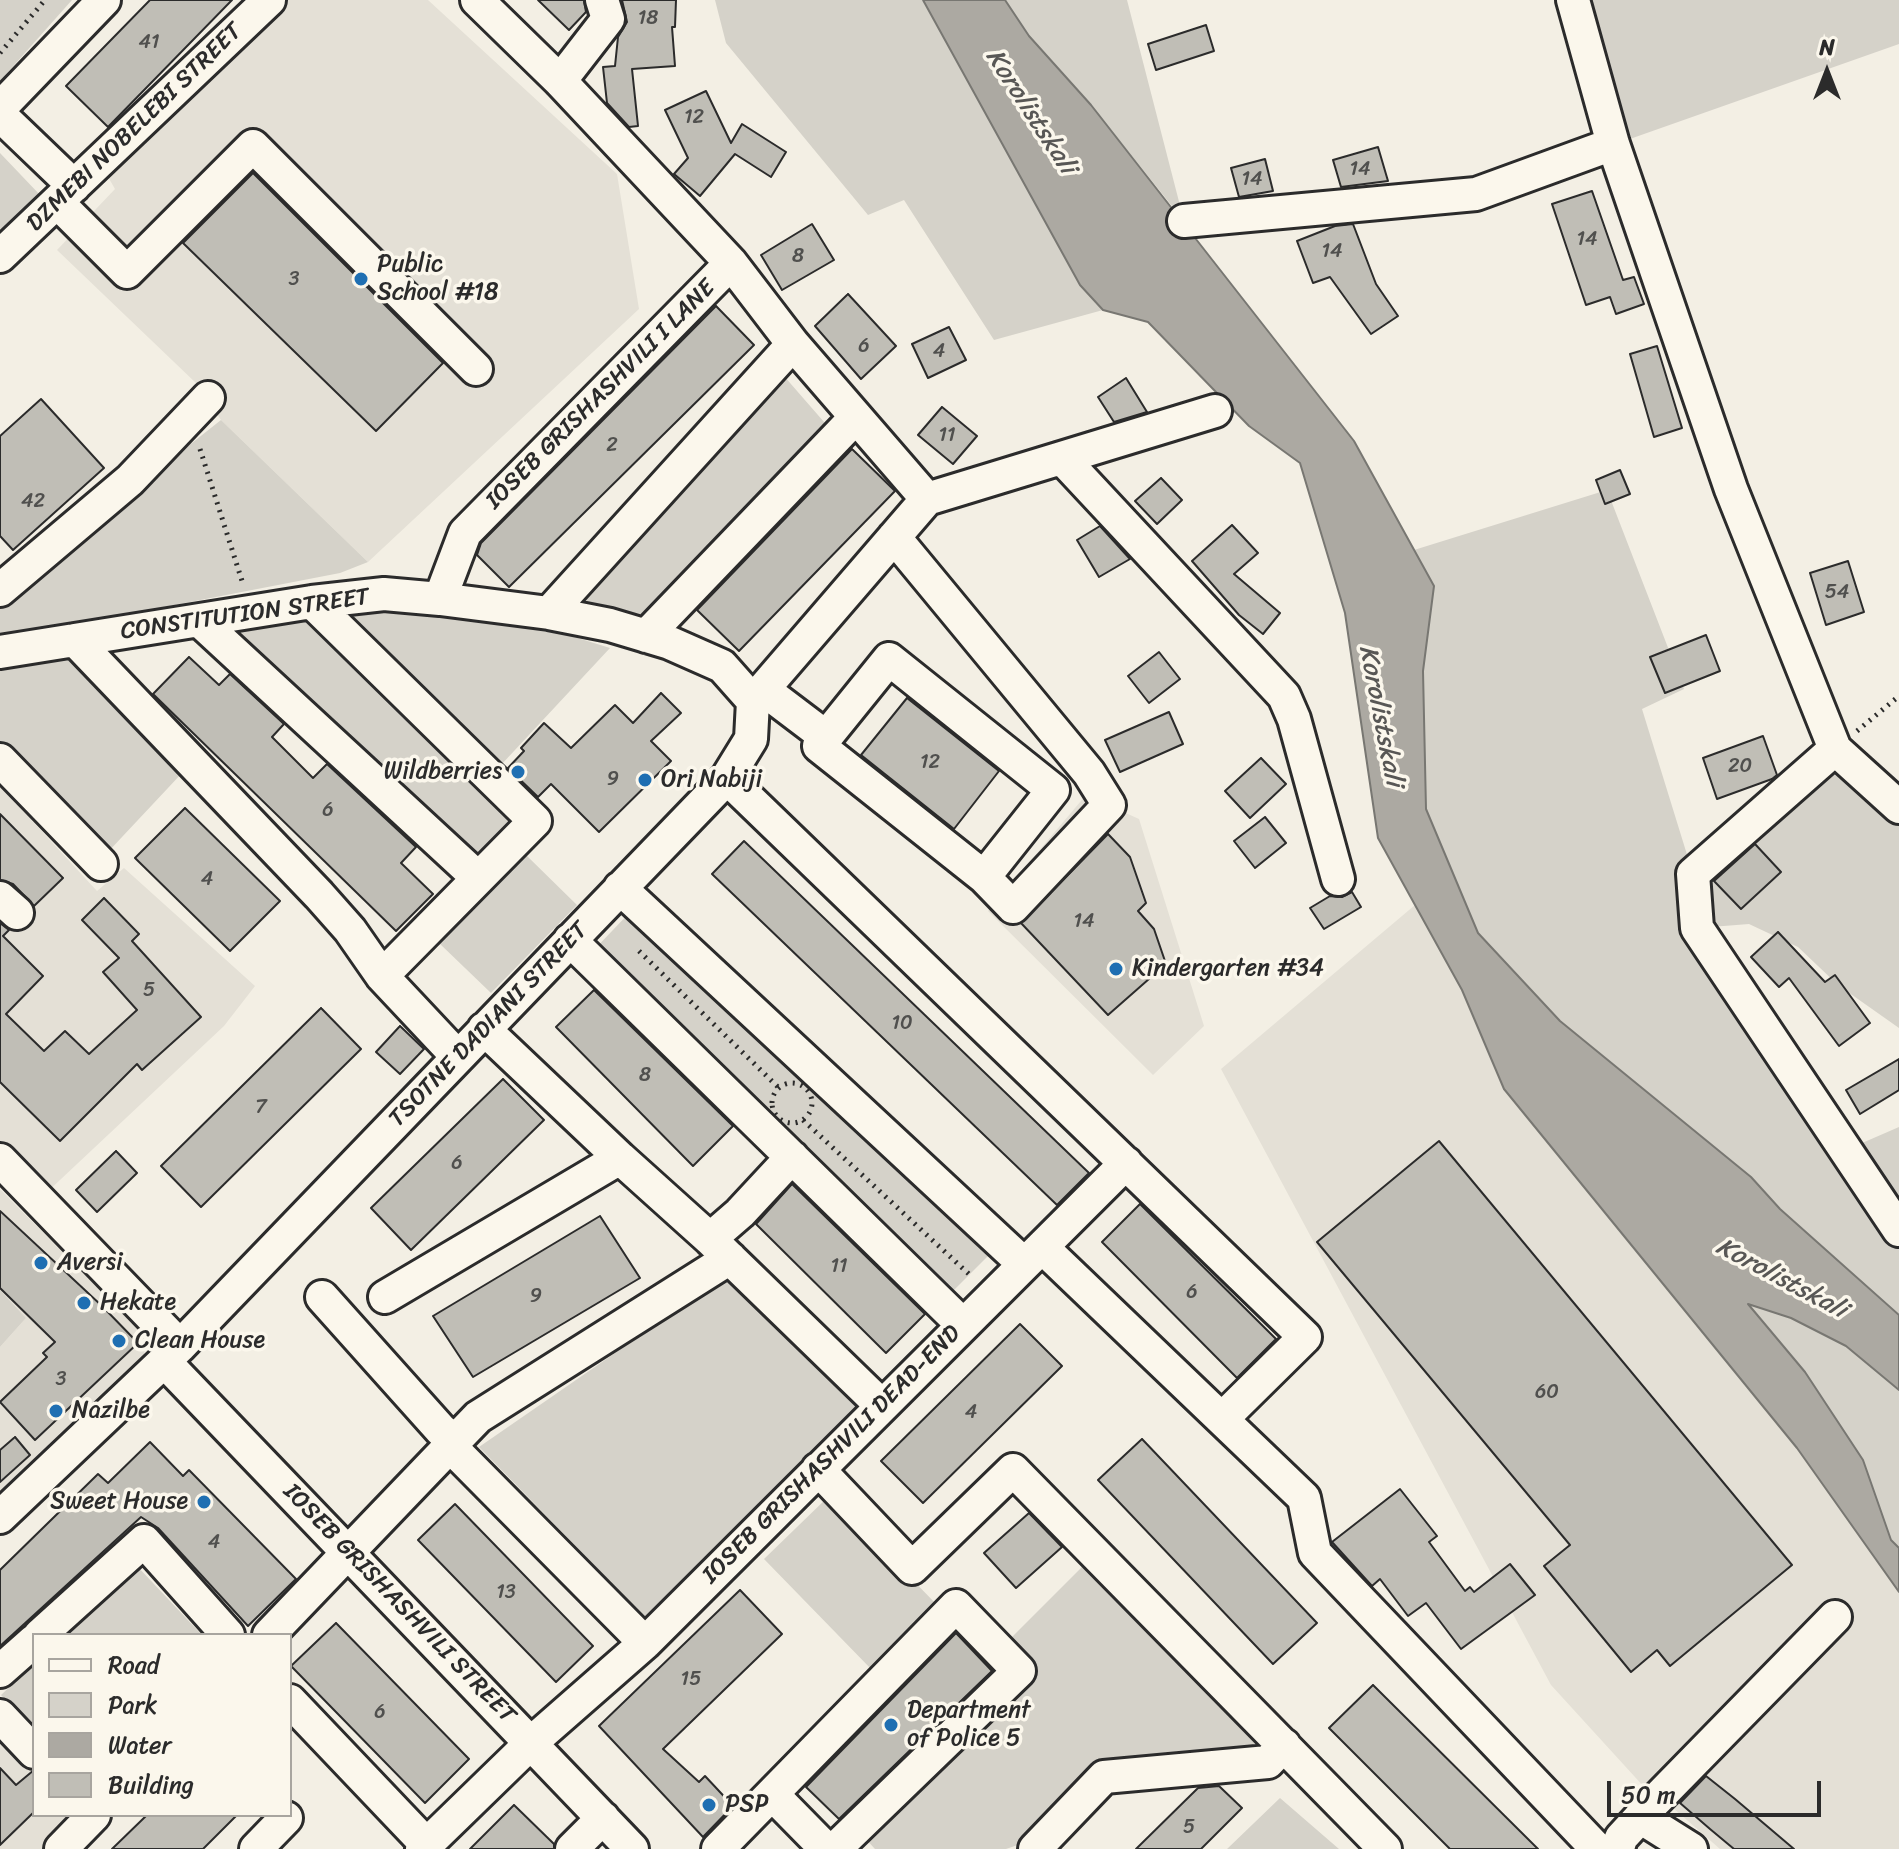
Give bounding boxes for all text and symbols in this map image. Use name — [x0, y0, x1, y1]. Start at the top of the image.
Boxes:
house number: 18 — [638, 7, 658, 31]
street label: DZMEBI NOBELEBI STREET — [21, 18, 249, 238]
text: N — [1819, 28, 1835, 67]
house number: 41 — [138, 31, 160, 55]
north arrow — [1787, 32, 1867, 112]
water label: Korolistskali — [978, 44, 1082, 180]
house number: 12 — [684, 106, 704, 130]
house number: 14 — [1349, 158, 1371, 182]
house number: 14 — [1241, 168, 1263, 192]
house number: 14 — [1576, 228, 1598, 252]
house number: 14 — [1321, 240, 1343, 264]
house number: 8 — [792, 245, 804, 269]
place label: Public School #18 — [377, 251, 498, 307]
house number: 3 — [289, 268, 299, 292]
marker: Public School #18 — [352, 270, 370, 288]
street label: IOSEB GRISHASHVILI I LANE — [480, 274, 722, 516]
house number: 6 — [858, 335, 870, 359]
house number: 4 — [933, 340, 945, 364]
house number: 11 — [938, 424, 956, 448]
house number: 2 — [606, 434, 618, 458]
house number: 42 — [21, 490, 45, 514]
house number: 54 — [1825, 581, 1849, 605]
street label: CONSTITUTION STREET — [119, 583, 371, 647]
water label: Korolistskali — [1351, 643, 1409, 789]
house number: 12 — [920, 751, 940, 775]
house number: 20 — [1728, 755, 1752, 779]
place label: Wildberries — [384, 758, 502, 786]
marker: Wildberries — [509, 763, 527, 781]
place label: Ori Nabiji — [661, 766, 762, 794]
house number: 9 — [607, 768, 619, 792]
marker: Ori Nabiji — [636, 771, 654, 789]
house number: 6 — [322, 799, 334, 823]
house number: 4 — [201, 868, 213, 892]
house number: 14 — [1073, 910, 1095, 934]
street label: TSOTNE DADIANI STREET — [383, 916, 595, 1134]
place label: Kindergarten #34 — [1132, 955, 1324, 983]
marker: Kindergarten #34 — [1107, 960, 1125, 978]
house number: 5 — [143, 979, 155, 1003]
house number: 10 — [891, 1012, 913, 1036]
house number: 8 — [639, 1064, 651, 1088]
house number: 7 — [255, 1096, 267, 1120]
house number: 6 — [451, 1152, 463, 1176]
water label: Korolistskali — [1711, 1232, 1851, 1326]
place label: Aversi — [57, 1249, 123, 1277]
marker: Aversi — [32, 1254, 50, 1272]
house number: 11 — [830, 1255, 848, 1279]
house number: 6 — [1186, 1281, 1198, 1305]
house number: 9 — [530, 1285, 542, 1309]
place label: Hekate — [100, 1289, 176, 1317]
marker: Hekate — [75, 1294, 93, 1312]
street label: IOSEB GRISHASHVILI DEAD-END — [697, 1320, 967, 1590]
place label: Clean House — [135, 1327, 265, 1355]
marker: Clean House — [110, 1332, 128, 1350]
house number: 3 — [56, 1368, 66, 1392]
house number: 60 — [1535, 1381, 1559, 1405]
place label: Nazilbe — [72, 1397, 150, 1425]
house number: 4 — [965, 1401, 977, 1425]
marker: Nazilbe — [47, 1402, 65, 1420]
street label: IOSEB GRISHASHVILI STREET — [277, 1478, 521, 1730]
place label: Sweet House — [50, 1488, 188, 1516]
marker: Sweet House — [195, 1493, 213, 1511]
house number: 4 — [208, 1531, 220, 1555]
house number: 13 — [496, 1581, 516, 1605]
legend — [32, 1633, 292, 1817]
text: Road — [108, 1644, 159, 1686]
house number: 15 — [681, 1668, 701, 1692]
text: Park — [108, 1684, 157, 1726]
place label: Department of Police 5 — [907, 1697, 1031, 1753]
house number: 6 — [374, 1701, 386, 1725]
marker: Department of Police 5 — [882, 1716, 900, 1734]
text: Water — [108, 1724, 171, 1766]
text: Building — [108, 1764, 194, 1806]
scale bar — [1611, 1765, 1825, 1815]
text: 50 m — [1621, 1774, 1676, 1816]
place label: PSP — [725, 1791, 768, 1819]
marker: PSP — [700, 1796, 718, 1814]
house number: 5 — [1183, 1816, 1195, 1840]

